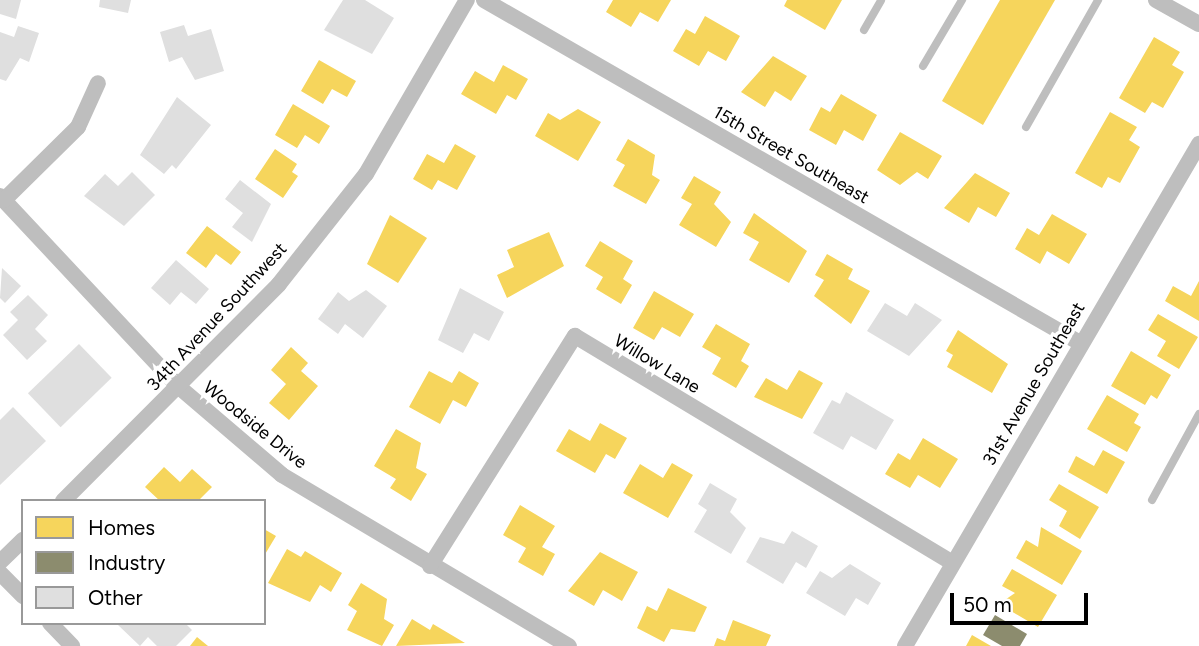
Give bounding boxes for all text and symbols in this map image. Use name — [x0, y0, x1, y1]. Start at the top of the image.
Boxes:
street label: 15th Street Southeast — [709, 102, 873, 208]
street label: 34th Avenue Southwest — [143, 238, 291, 396]
street label: 31st Avenue Southeast — [978, 299, 1090, 469]
street label: Willow Lane — [610, 330, 704, 398]
street label: Woodside Drive — [199, 377, 311, 473]
legend — [21, 499, 266, 625]
text: Homes — [88, 515, 155, 540]
text: Industry — [88, 550, 165, 575]
scale bar — [954, 580, 1092, 624]
text: Other — [88, 585, 143, 610]
text: 50 m — [963, 592, 1012, 617]

